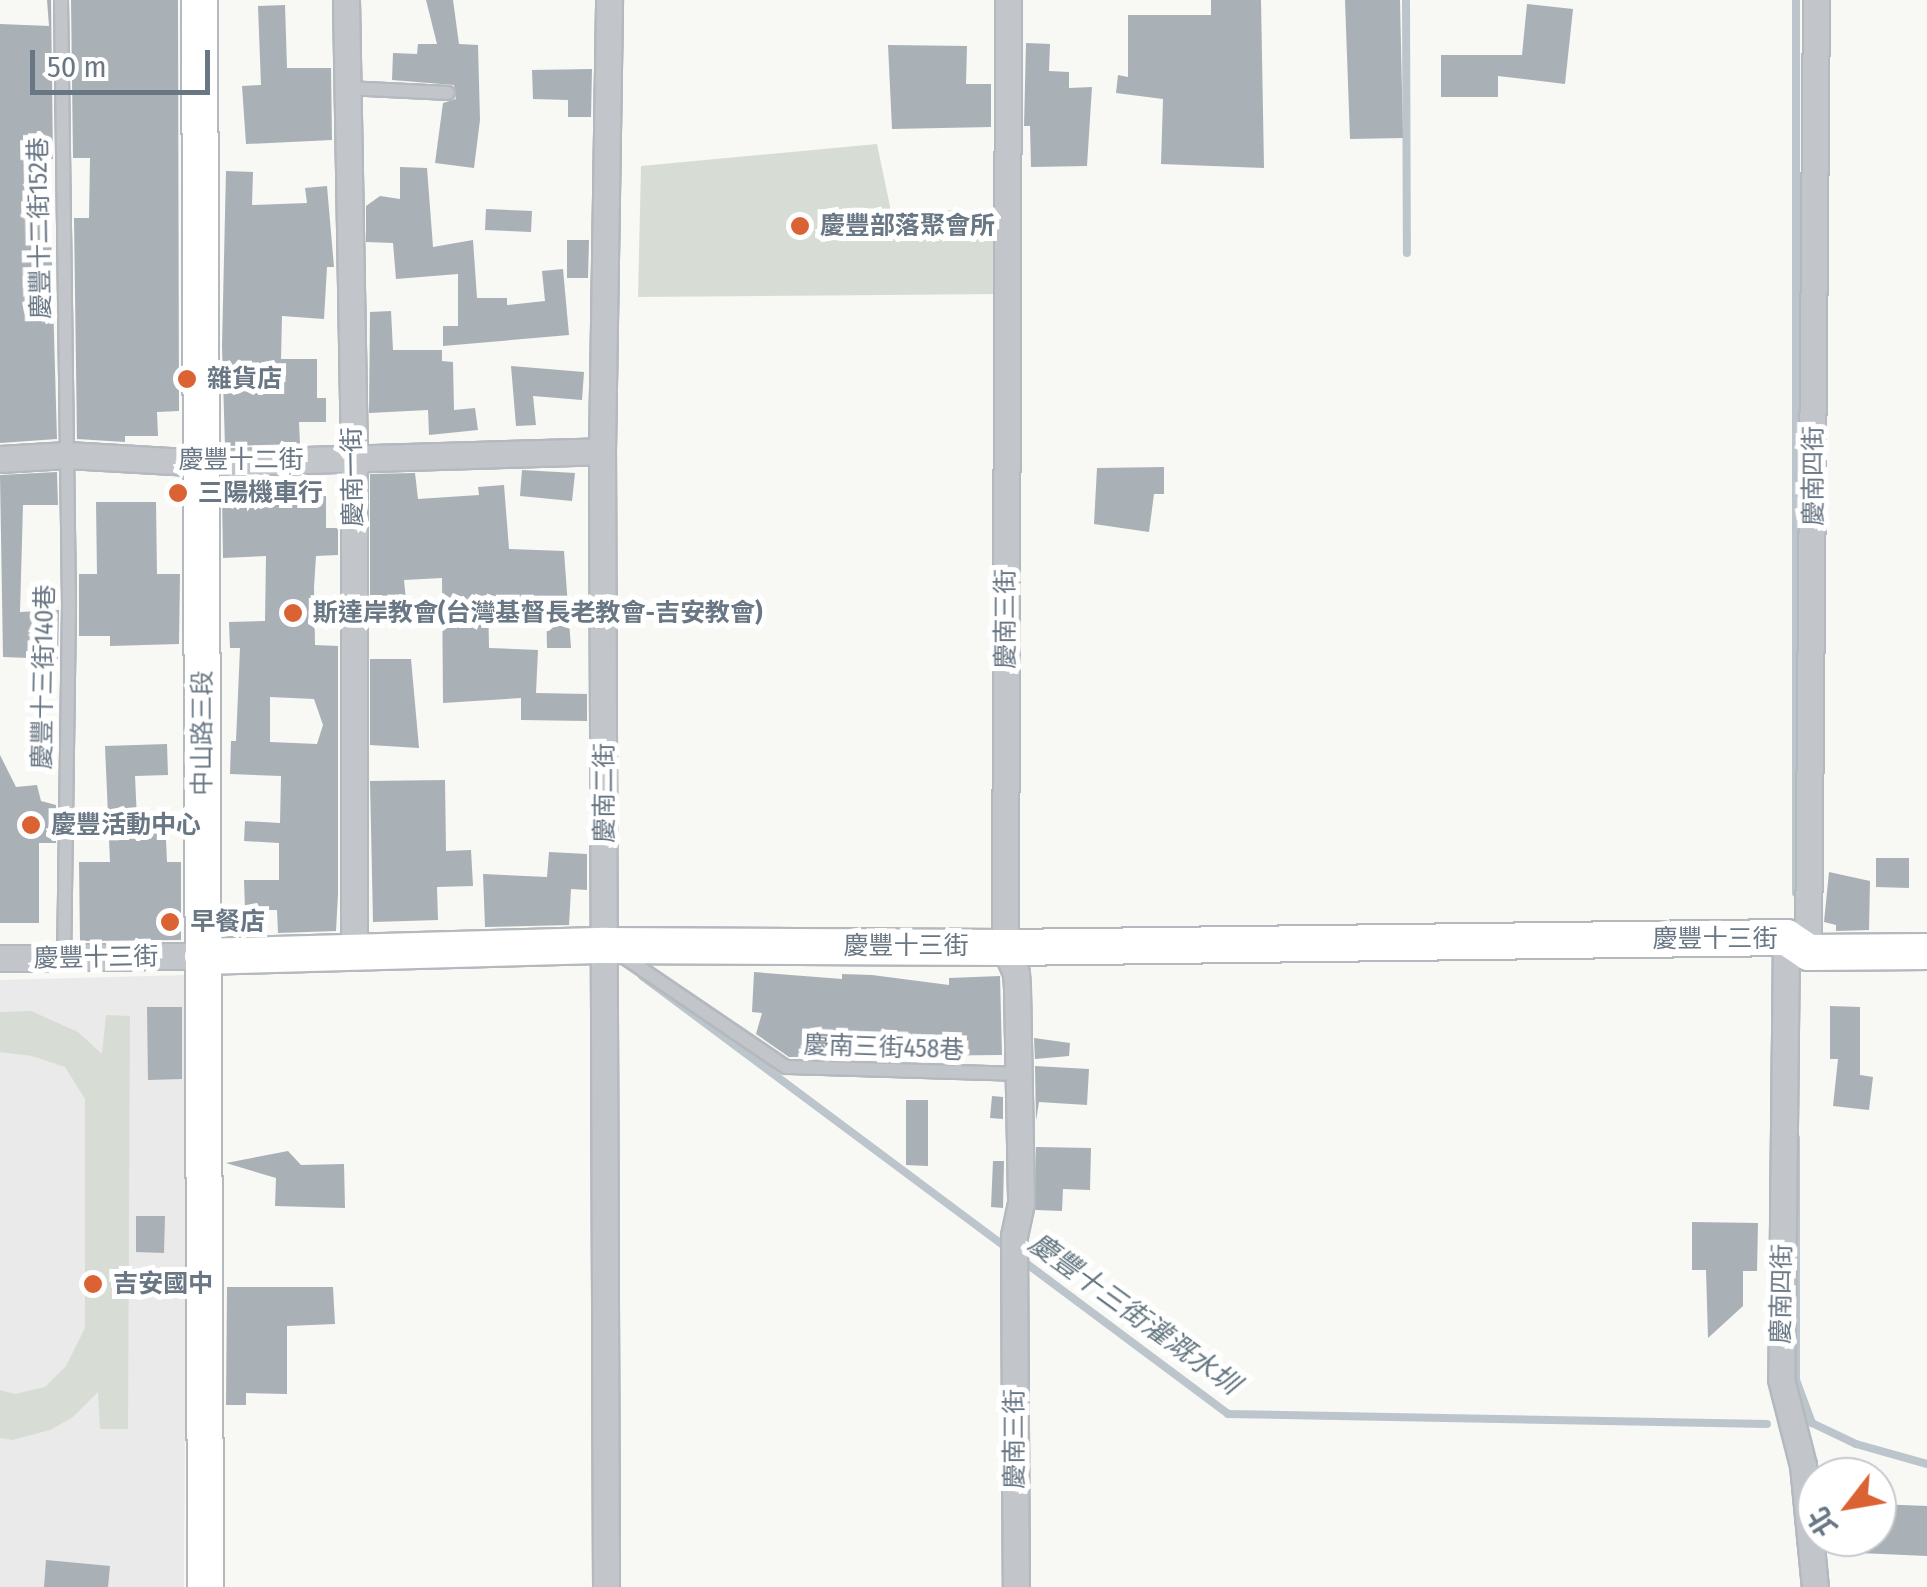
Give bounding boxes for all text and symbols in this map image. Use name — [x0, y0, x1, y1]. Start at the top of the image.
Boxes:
scale bar — [35, 30, 215, 92]
text: 50 m — [47, 49, 107, 85]
street label: 慶豐十二街152巷 — [23, 137, 57, 319]
place label: 慶豐部落聚會所 — [820, 211, 995, 241]
marker: 慶豐部落聚會所 — [789, 215, 811, 237]
place label: 雜貨店 — [207, 364, 282, 394]
marker: 雜貨店 — [176, 368, 198, 390]
street label: 慶南四街 — [1799, 426, 1829, 526]
street label: 慶南一街 — [337, 427, 369, 527]
street label: 慶豐十二街 — [179, 445, 303, 475]
place label: 三陽機車行 — [198, 478, 323, 508]
marker: 三陽機車行 — [167, 482, 189, 504]
street label: 慶南三街 — [991, 569, 1021, 669]
street label: 慶豐十三街140巷 — [27, 584, 61, 770]
place label: 斯達岸教會(台灣基督長老教會-吉安教會) — [313, 598, 762, 628]
marker: 斯達岸教會(台灣基督長老教會-吉安教會) — [282, 602, 304, 624]
street label: 中山路三段 — [188, 671, 218, 795]
street label: 慶南二街 — [590, 743, 620, 843]
place label: 慶豐活動中心 — [51, 810, 201, 840]
marker: 慶豐活動中心 — [20, 814, 42, 836]
place label: 早餐店 — [190, 907, 265, 937]
marker: 早餐店 — [159, 911, 181, 933]
street label: 慶豐十三街 — [1653, 924, 1777, 954]
street label: 慶豐十三街 — [844, 931, 968, 961]
street label: 慶豐十三街 — [33, 942, 159, 974]
street label: 慶南三街458巷 — [803, 1030, 965, 1066]
water label: 慶豐十三街灌溉水圳 — [1022, 1226, 1246, 1402]
street label: 慶南四街 — [1766, 1244, 1798, 1344]
place label: 吉安國中 — [113, 1269, 213, 1299]
marker: 吉安國中 — [82, 1273, 104, 1295]
street label: 慶南三街 — [1000, 1389, 1030, 1489]
north arrow — [1797, 1457, 1897, 1557]
text: 北 — [1801, 1501, 1844, 1542]

